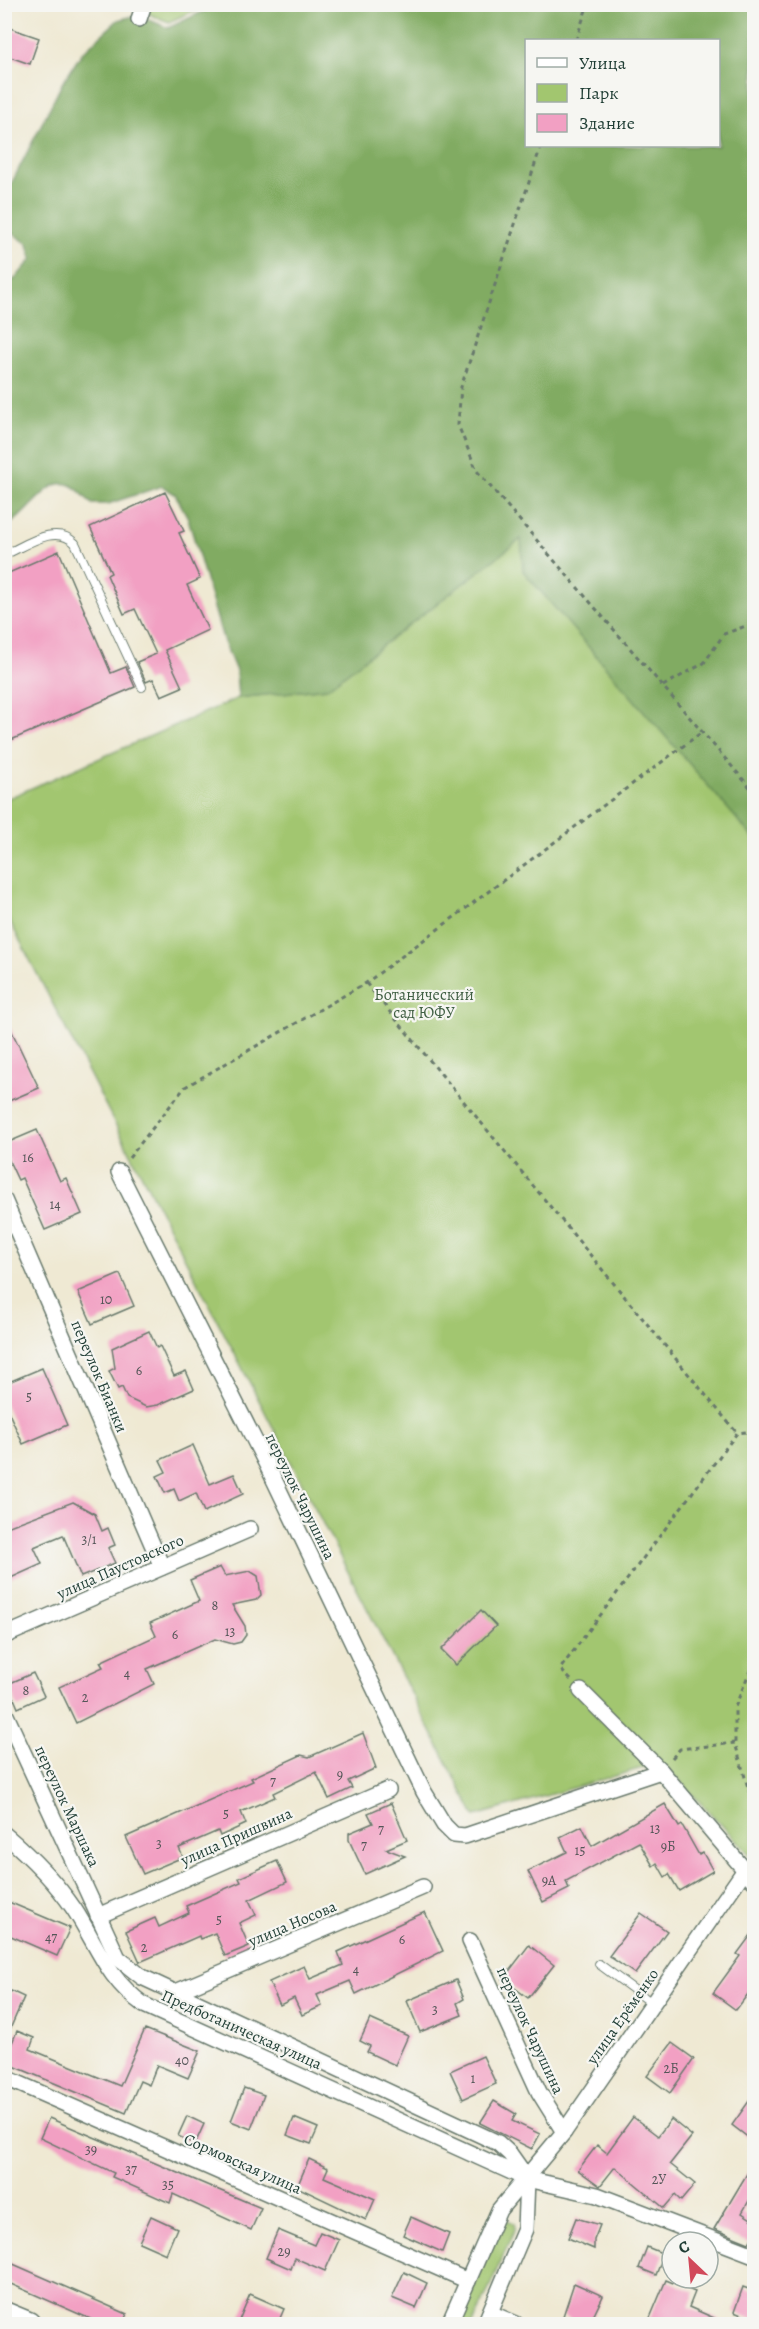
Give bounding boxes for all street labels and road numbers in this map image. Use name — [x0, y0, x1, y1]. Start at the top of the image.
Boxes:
street label: переулок Бианки — [65, 1317, 133, 1436]
street label: переулок Чарушина — [260, 1430, 341, 1564]
street label: улица Паустовского — [53, 1529, 187, 1605]
street label: переулок Маршака — [29, 1742, 105, 1871]
street label: улица Пришвина — [176, 1802, 296, 1872]
street label: улица Носова — [244, 1895, 340, 1953]
street label: переулок Чарушина — [491, 1963, 569, 2098]
street label: улица Ерёменко — [581, 1964, 664, 2070]
street label: Предботаническая улица — [158, 1985, 326, 2076]
street label: Сормовская улица — [180, 2128, 305, 2200]

